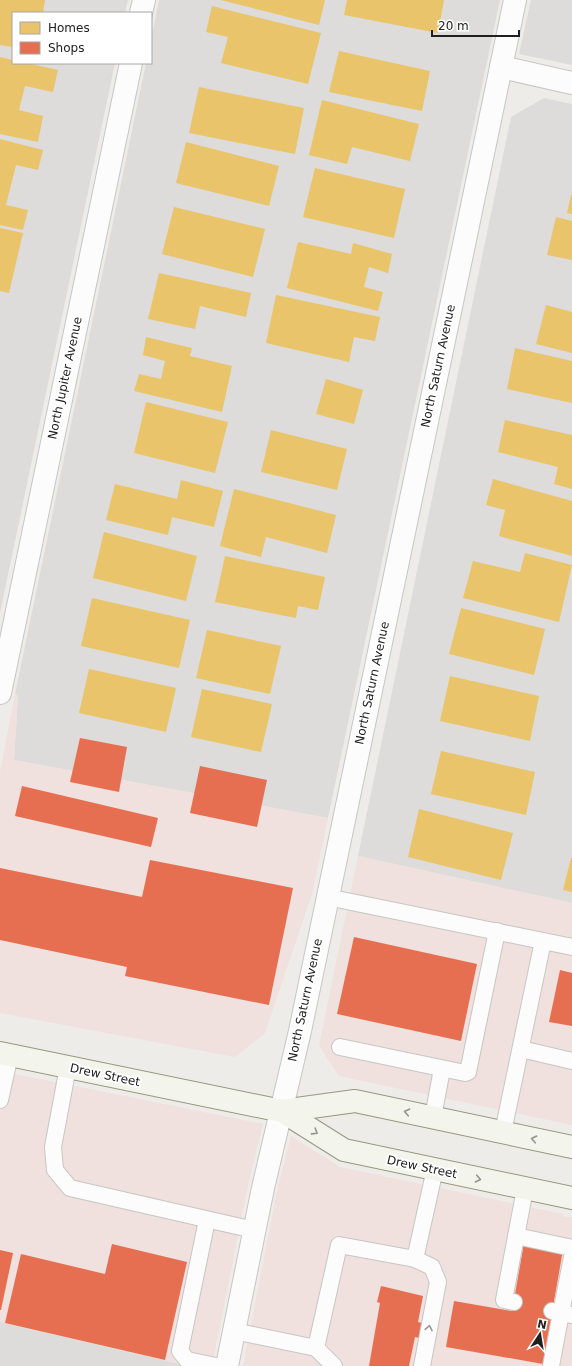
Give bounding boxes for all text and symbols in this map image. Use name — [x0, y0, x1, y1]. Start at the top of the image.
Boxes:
legend — [12, 12, 152, 64]
scale bar — [432, 12, 519, 38]
text: 20 m — [438, 19, 469, 33]
text: Homes — [48, 21, 90, 35]
text: Shops — [48, 41, 84, 55]
street label: North Saturn Avenue — [418, 303, 458, 429]
street label: North Jupiter Avenue — [45, 315, 85, 441]
street label: North Saturn Avenue — [352, 620, 392, 746]
street label: North Saturn Avenue — [285, 937, 325, 1063]
street label: Drew Street — [69, 1061, 142, 1089]
one-way arrow — [404, 1108, 410, 1116]
one-way arrow — [310, 1127, 317, 1134]
one-way arrow — [531, 1135, 537, 1143]
street label: Drew Street — [386, 1153, 459, 1181]
one-way arrow — [475, 1174, 481, 1182]
north arrow — [520, 1314, 560, 1354]
text: N — [536, 1317, 548, 1332]
one-way arrow — [424, 1325, 433, 1331]

